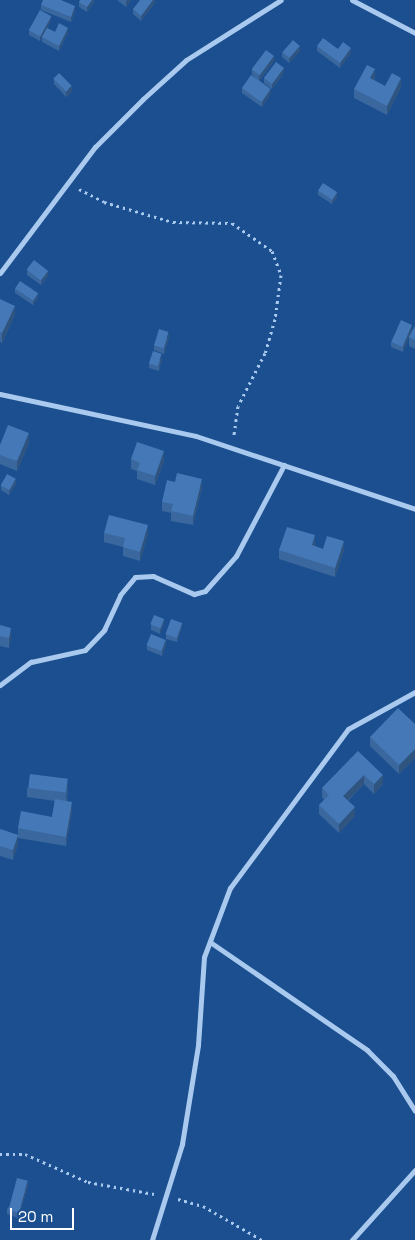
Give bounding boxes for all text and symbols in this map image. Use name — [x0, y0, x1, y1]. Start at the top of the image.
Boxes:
scale bar — [12, 1198, 76, 1230]
text: 20 m — [18, 1207, 53, 1226]

